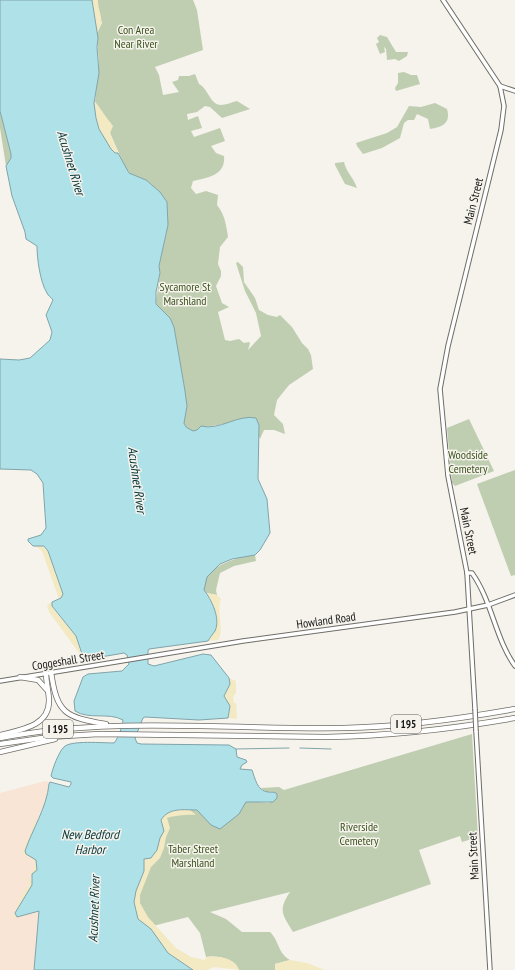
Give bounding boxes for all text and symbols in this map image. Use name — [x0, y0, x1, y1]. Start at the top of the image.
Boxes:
park label: Con Area Near River — [114, 22, 158, 51]
water label: Acushnet River — [53, 129, 90, 200]
street label: Main Street — [460, 175, 486, 226]
park label: Sycamore St Marshland — [160, 279, 211, 308]
water label: Acushnet River — [124, 446, 150, 517]
park label: Woodside Cemetery — [448, 447, 488, 476]
street label: Main Street — [457, 506, 481, 557]
street label: Howland Road — [295, 608, 357, 632]
street label: Coggeshall Street — [31, 647, 106, 673]
road number: I 195 — [391, 715, 421, 733]
road number: I 195 — [43, 720, 73, 738]
park label: Riverside Cemetery — [340, 819, 379, 848]
water label: New Bedford Harbor — [61, 826, 121, 858]
street label: Main Street — [464, 831, 482, 880]
park label: Taber Street Marshland — [168, 841, 219, 870]
water label: Acushnet River — [84, 873, 104, 943]

